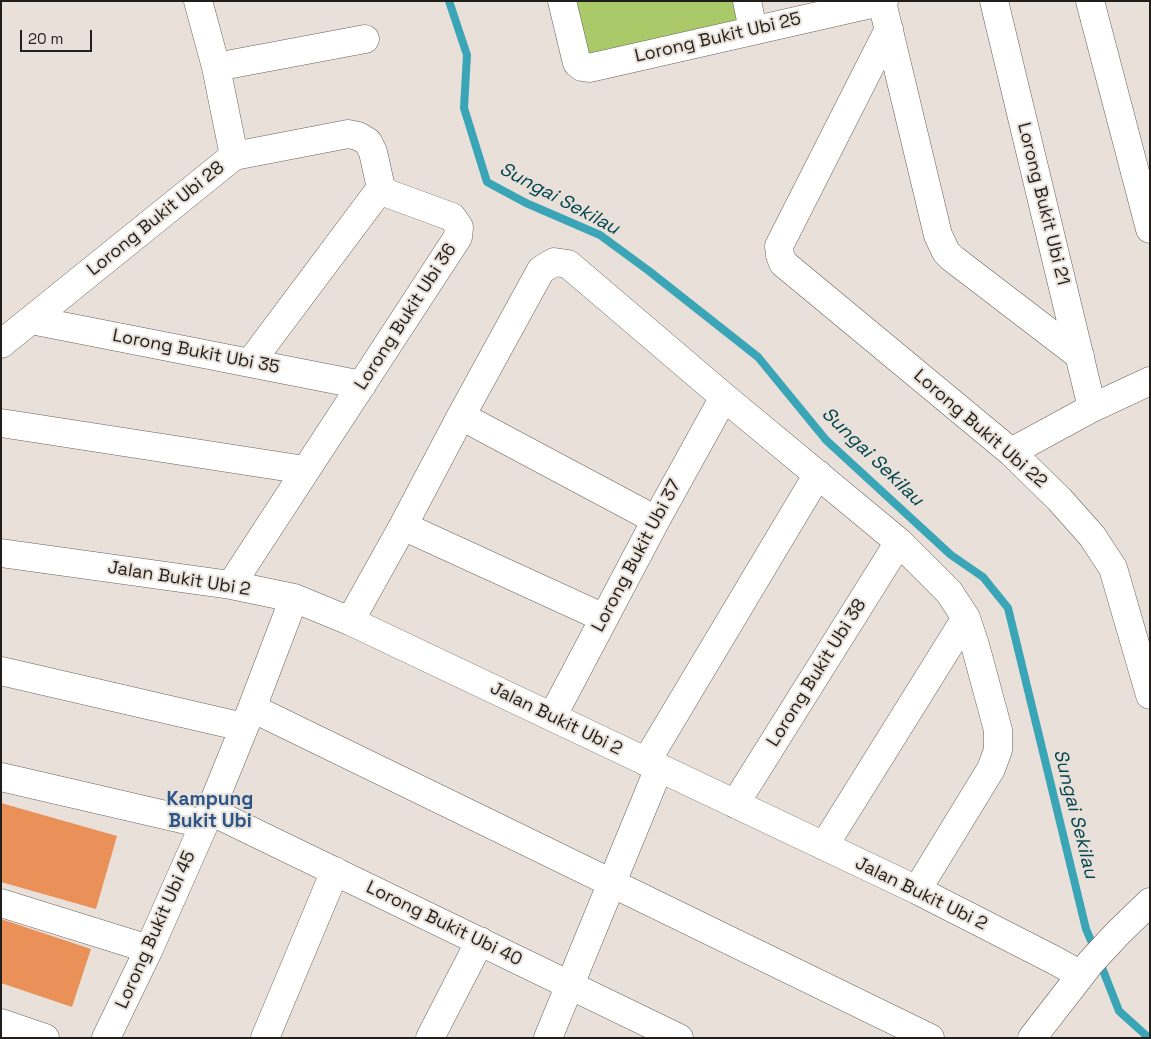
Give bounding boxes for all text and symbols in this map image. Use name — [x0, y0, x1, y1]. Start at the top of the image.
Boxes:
street label: Lorong Bukit Ubi 25 — [633, 8, 803, 68]
scale bar — [22, 20, 95, 52]
text: 20 m — [28, 29, 63, 48]
street label: Lorong Bukit Ubi 21 — [1012, 121, 1074, 287]
street label: Lorong Bukit Ubi 28 — [83, 157, 229, 281]
water label: Sungai Sekilau — [495, 158, 623, 240]
street label: Lorong Bukit Ubi 36 — [351, 240, 461, 394]
street label: Lorong Bukit Ubi 35 — [111, 325, 281, 379]
street label: Lorong Bukit Ubi 22 — [909, 365, 1051, 493]
water label: Sungai Sekilau — [816, 403, 928, 511]
street label: Lorong Bukit Ubi 37 — [588, 476, 686, 636]
street label: Jalan Bukit Ubi 2 — [106, 557, 252, 601]
street label: Lorong Bukit Ubi 38 — [763, 595, 871, 751]
street label: Jalan Bukit Ubi 2 — [486, 678, 626, 760]
water label: Sungai Sekilau — [1048, 747, 1102, 881]
district label: Kampung Bukit Ubi — [167, 789, 253, 833]
street label: Lorong Bukit Ubi 45 — [112, 848, 200, 1012]
street label: Jalan Bukit Ubi 2 — [851, 853, 991, 935]
street label: Lorong Bukit Ubi 40 — [362, 877, 526, 971]

